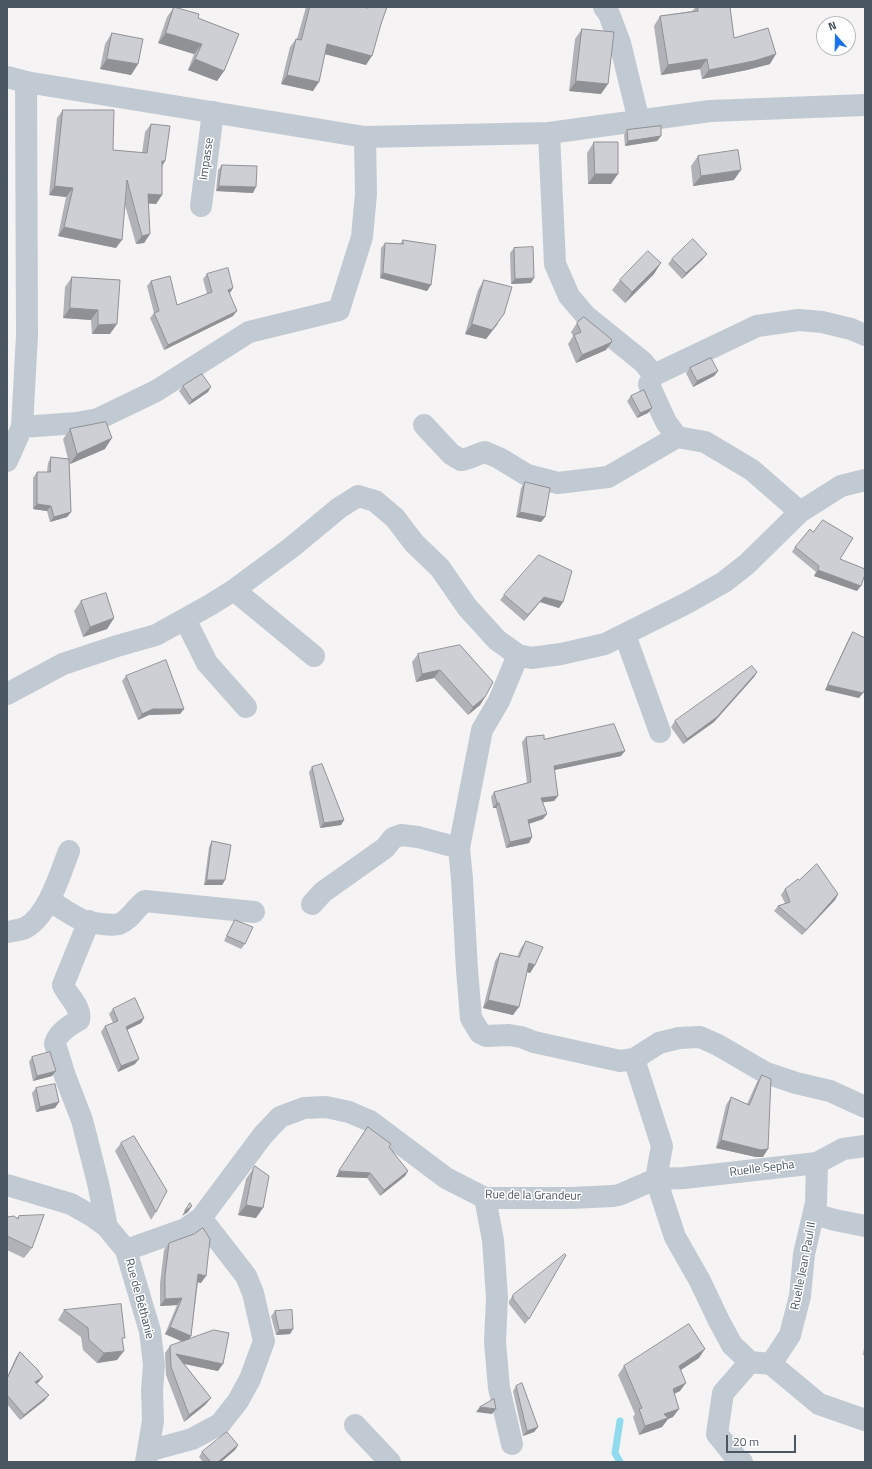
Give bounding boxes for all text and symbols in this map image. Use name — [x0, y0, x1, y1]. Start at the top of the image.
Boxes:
north arrow — [816, 16, 856, 56]
text: N — [826, 17, 839, 34]
street label: Impasse — [197, 137, 217, 181]
street label: Ruelle Sepha — [729, 1158, 795, 1180]
street label: Rue de la Grandeur — [485, 1188, 581, 1204]
street label: Ruelle Jean Paul II — [788, 1221, 820, 1311]
street label: Rue de Béthanie — [121, 1257, 157, 1341]
scale bar — [728, 1427, 798, 1453]
text: 20 m — [733, 1432, 759, 1451]

